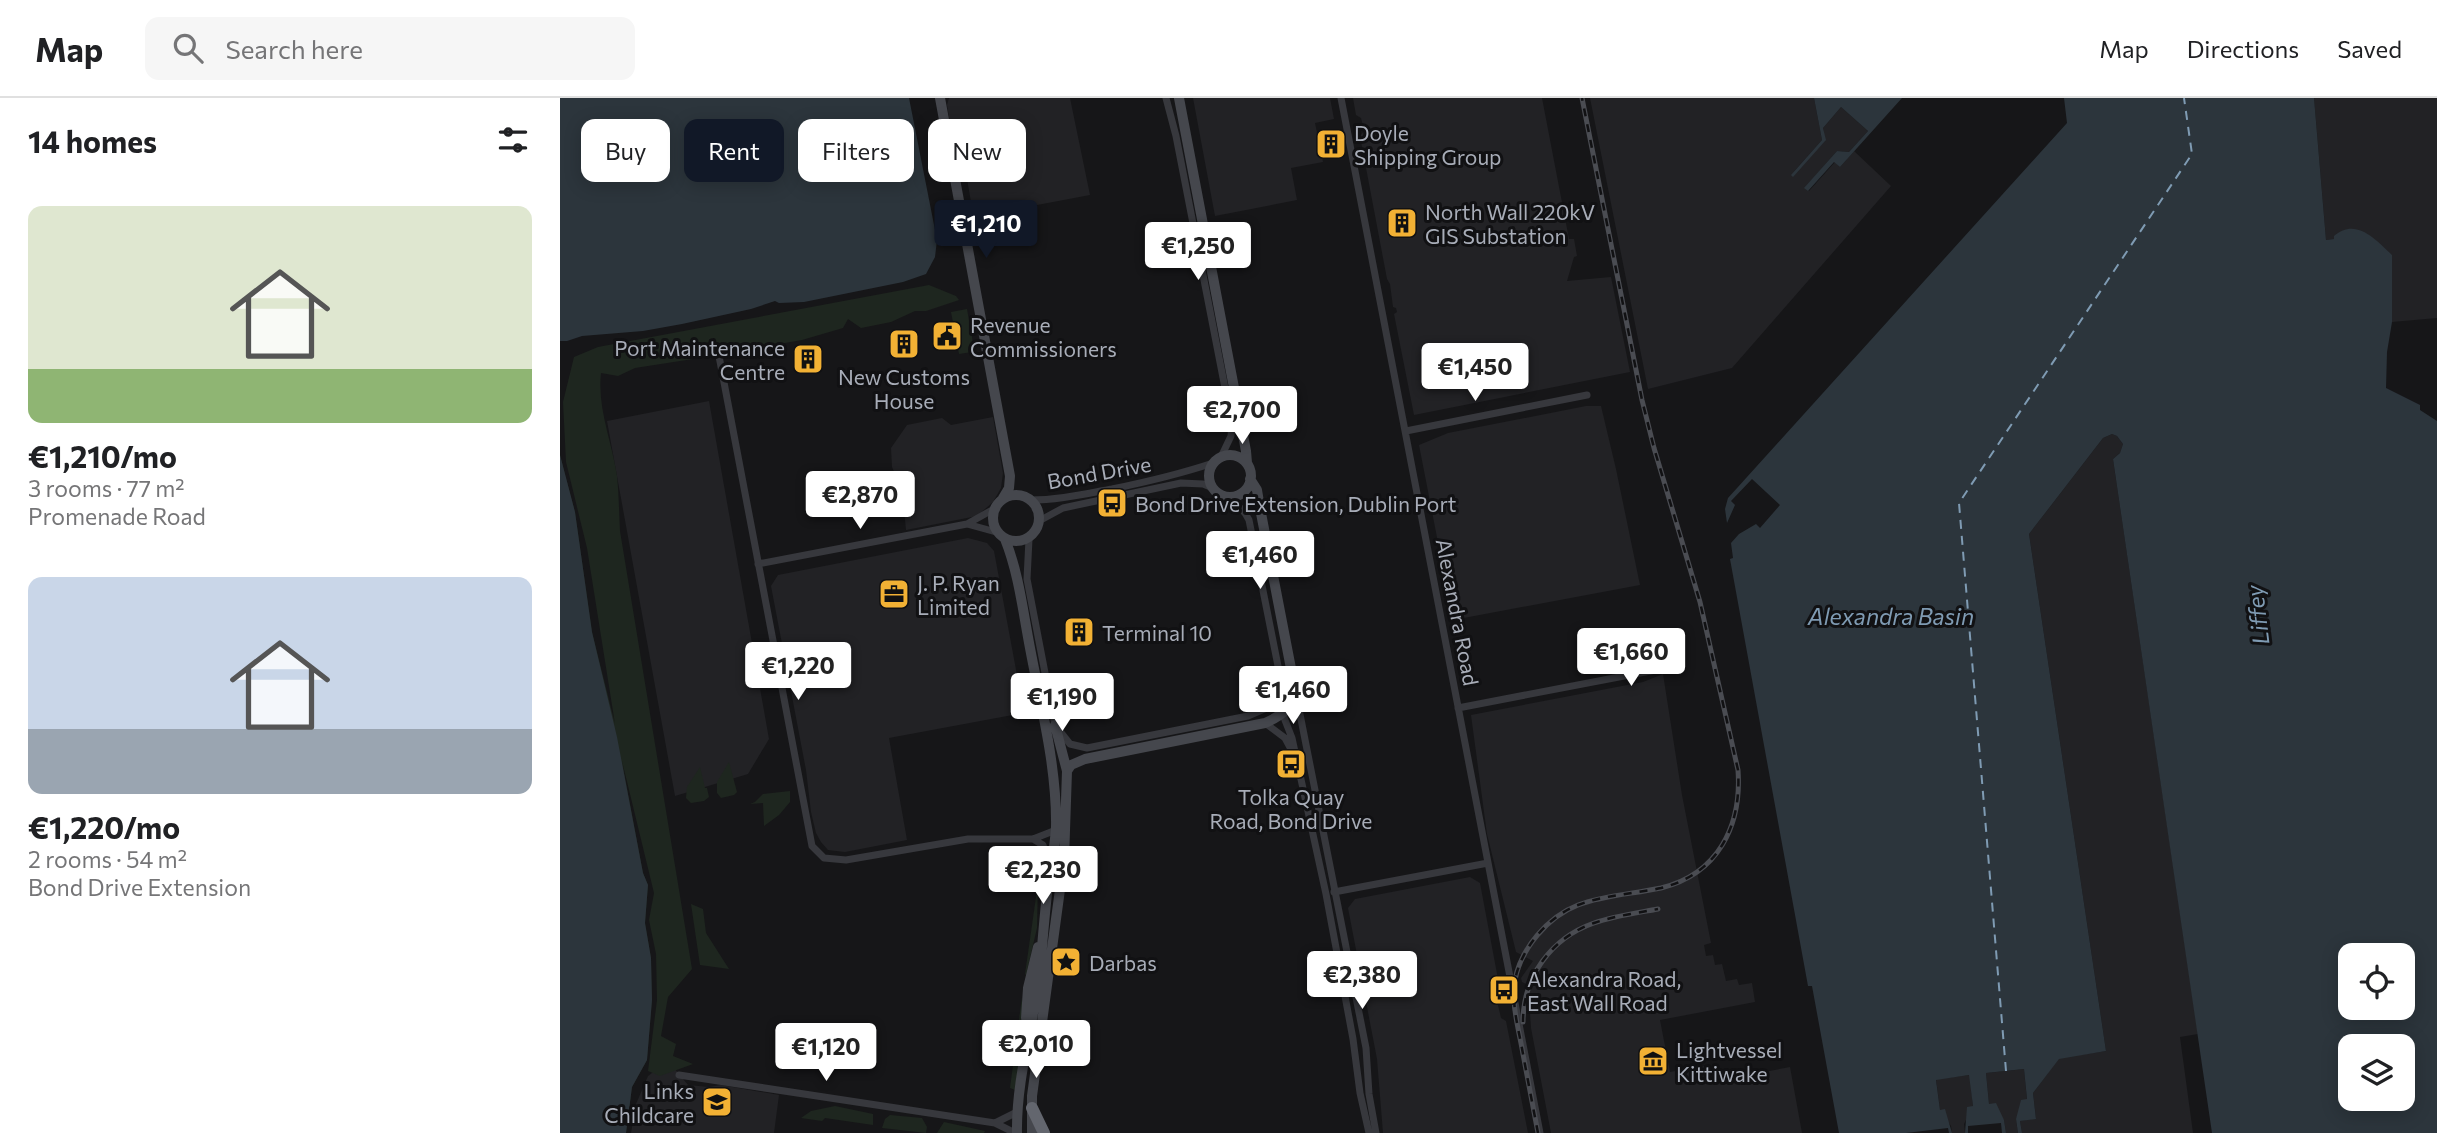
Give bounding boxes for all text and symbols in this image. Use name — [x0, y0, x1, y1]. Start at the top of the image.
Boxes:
search box — [145, 17, 635, 80]
text: Map — [35, 28, 103, 69]
icon: search — [169, 29, 207, 67]
text: Search here — [225, 33, 363, 64]
text: Map — [2099, 34, 2149, 63]
text: Directions — [2187, 34, 2299, 63]
text: Saved — [2337, 34, 2402, 63]
chip: Buy — [581, 119, 670, 182]
chip: Rent — [684, 119, 784, 182]
chip: Filters — [798, 119, 914, 182]
chip: New — [928, 119, 1026, 182]
place label: Doyle Shipping Group — [1354, 120, 1502, 169]
icon: filters — [494, 121, 532, 159]
text: 14 homes — [28, 122, 157, 159]
building icon: Doyle Shipping Group — [1314, 127, 1348, 161]
place label: North Wall 220kV GIS Substation — [1425, 199, 1595, 248]
pin: €1,210 — [929, 200, 1043, 260]
building icon: North Wall 220kV GIS Substation — [1385, 206, 1419, 240]
text: €1,210 — [950, 209, 1022, 237]
pin: €1,250 — [1141, 222, 1255, 282]
text: €1,250 — [1161, 231, 1235, 259]
icon: home — [217, 251, 343, 377]
place label: Revenue Commissioners — [970, 312, 1117, 361]
public building icon: Revenue Commissioners — [930, 319, 964, 353]
building icon: New Customs House — [887, 327, 921, 361]
place label: Port Maintenance Centre — [614, 335, 785, 384]
building icon: Port Maintenance Centre — [791, 342, 825, 376]
pin: €1,450 — [1418, 344, 1532, 403]
text: €1,450 — [1438, 352, 1512, 380]
place label: New Customs House — [838, 364, 970, 413]
pin: €2,700 — [1185, 386, 1299, 446]
text: €2,700 — [1203, 395, 1281, 423]
text: €1,210/mo — [28, 437, 177, 474]
street label: Bond Drive — [1045, 451, 1153, 493]
pin: €2,870 — [803, 472, 917, 531]
text: 3 rooms · 77 m² — [28, 474, 185, 502]
text: €2,870 — [822, 480, 898, 508]
bus stop icon: Bond Drive Extension, Dublin Port — [1095, 486, 1129, 520]
place label: Bond Drive Extension, Dublin Port — [1135, 491, 1456, 516]
text: Promenade Road — [28, 502, 206, 530]
pin: €1,460 — [1203, 532, 1317, 591]
street label: Alexandra Road — [1431, 536, 1485, 688]
text: €1,460 — [1222, 540, 1298, 568]
place label: J. P. Ryan Limited — [917, 570, 1000, 619]
office icon: J. P. Ryan Limited — [877, 577, 911, 611]
water label: Liffey — [2239, 582, 2275, 646]
water label: Alexandra Basin — [1807, 602, 1974, 630]
building icon: Terminal 10 — [1062, 615, 1096, 649]
place label: Terminal 10 — [1102, 620, 1212, 645]
icon: home — [217, 622, 343, 748]
pin: €1,660 — [1574, 628, 1688, 688]
text: €1,660 — [1593, 637, 1669, 665]
pin: €1,220 — [741, 642, 855, 702]
text: €1,220 — [761, 651, 835, 679]
pin: €1,460 — [1236, 666, 1350, 726]
pin: €1,190 — [1005, 674, 1119, 733]
text: €1,460 — [1255, 675, 1331, 703]
text: €1,190 — [1027, 682, 1097, 710]
bus stop icon: Tolka Quay Road, Bond Drive — [1274, 747, 1308, 781]
place label: Tolka Quay Road, Bond Drive — [1210, 784, 1372, 833]
text: €1,220/mo — [28, 808, 180, 845]
text: 2 rooms · 54 m² — [28, 845, 187, 873]
pin: €2,230 — [986, 846, 1100, 906]
text: €2,230 — [1005, 855, 1081, 883]
text: Bond Drive Extension — [28, 873, 251, 901]
map controls — [2338, 943, 2415, 1111]
button: locate — [2338, 943, 2415, 1020]
place icon: Darbas — [1049, 945, 1083, 979]
place label: Darbas — [1089, 950, 1157, 975]
pin: €2,380 — [1305, 951, 1419, 1011]
text: €2,380 — [1323, 960, 1401, 988]
place label: Alexandra Road, East Wall Road — [1527, 966, 1681, 1015]
bus stop icon: Alexandra Road, East Wall Road — [1487, 973, 1521, 1007]
pin: €2,010 — [979, 1020, 1093, 1080]
pin: €1,120 — [769, 1024, 883, 1083]
text: €2,010 — [998, 1029, 1074, 1057]
text: €1,120 — [791, 1032, 861, 1060]
button: layers — [2338, 1034, 2415, 1111]
place label: Lightvessel Kittiwake — [1676, 1037, 1782, 1086]
museum icon: Lightvessel Kittiwake — [1636, 1044, 1670, 1078]
place label: Links Childcare — [604, 1078, 694, 1127]
school or university icon: Links Childcare — [700, 1085, 734, 1119]

